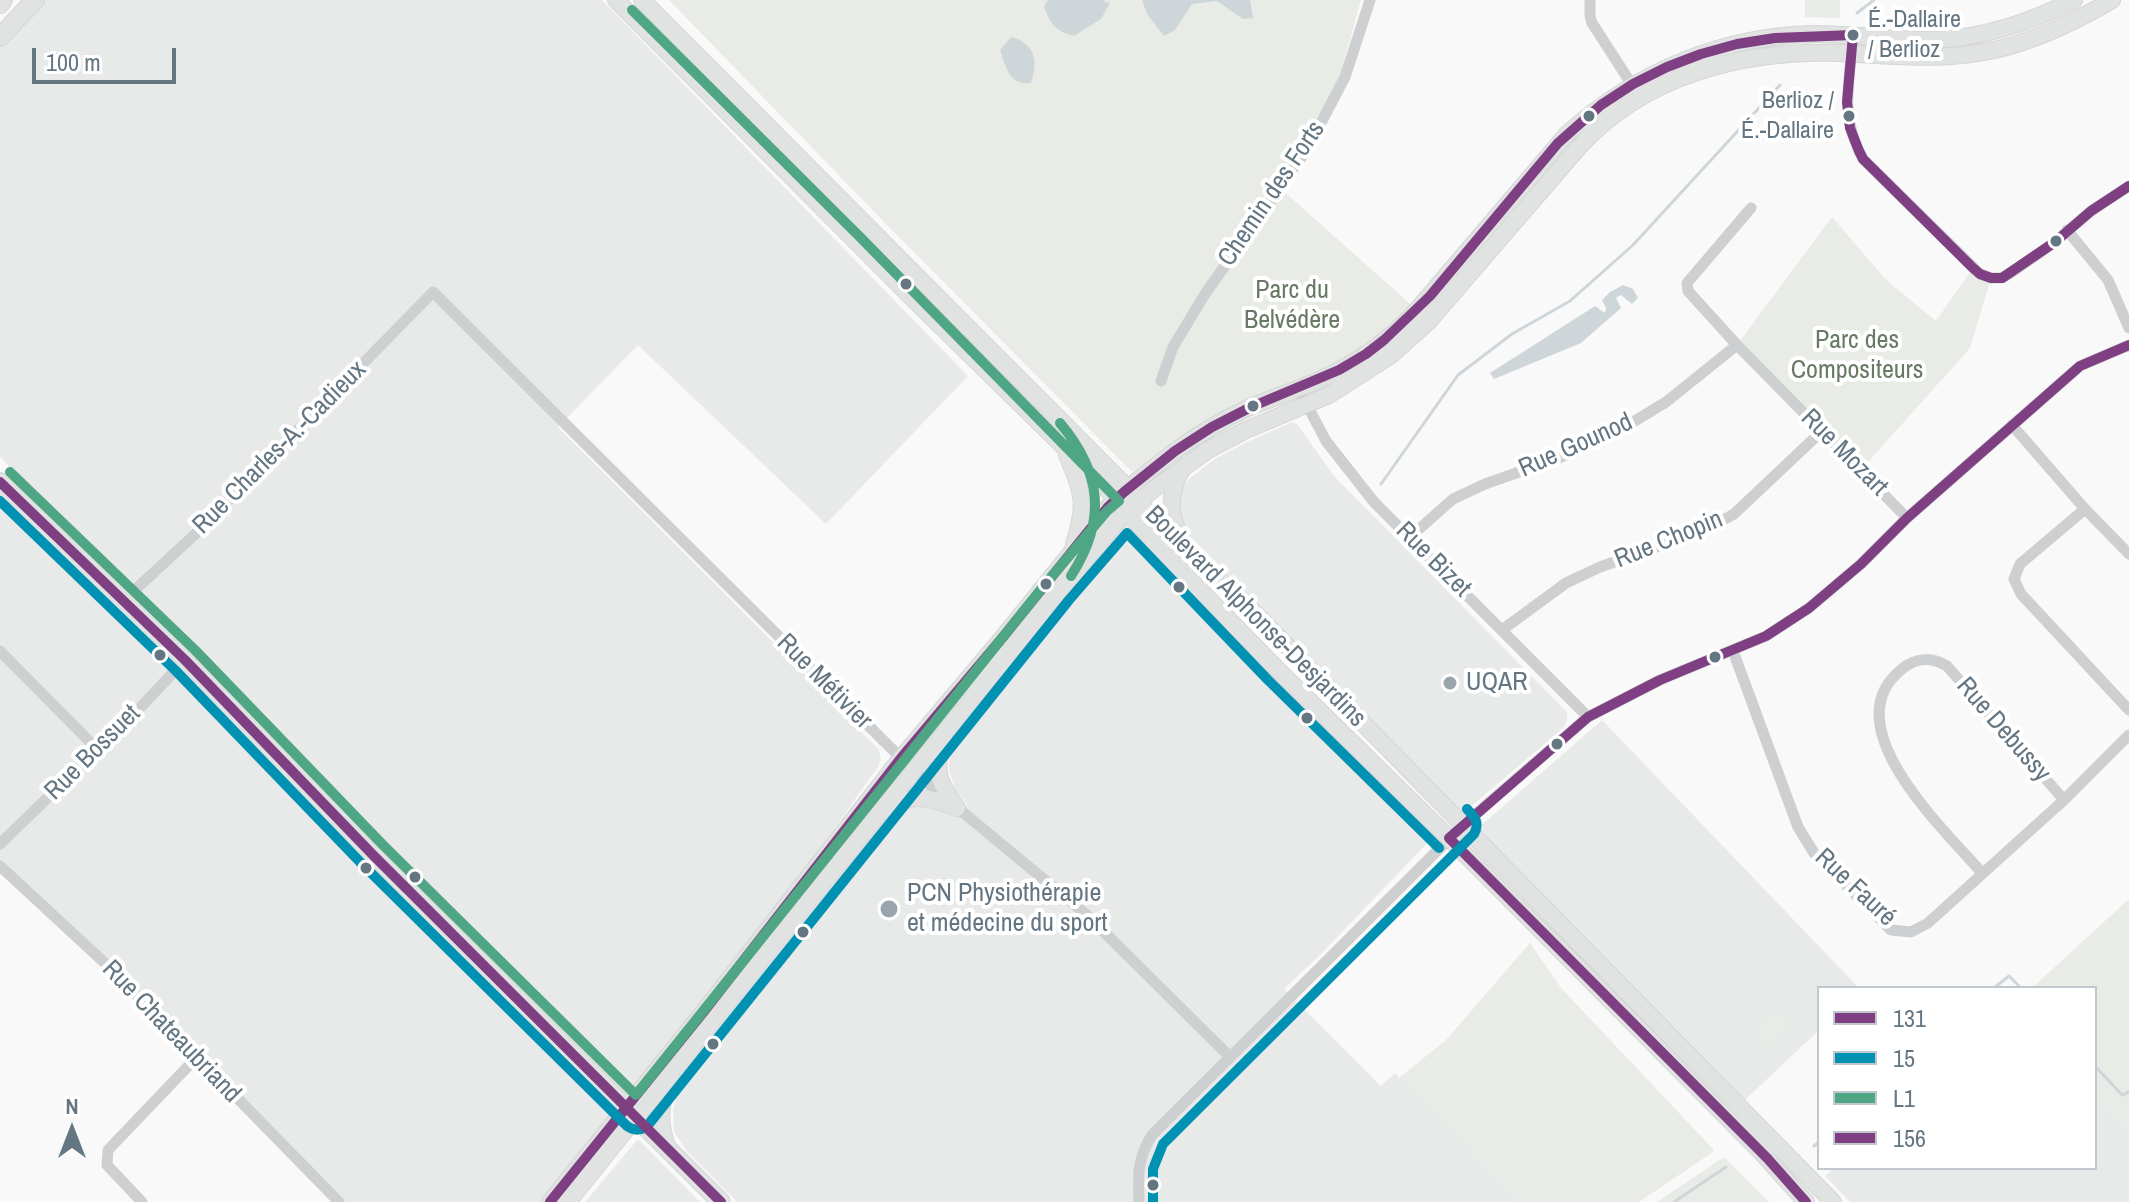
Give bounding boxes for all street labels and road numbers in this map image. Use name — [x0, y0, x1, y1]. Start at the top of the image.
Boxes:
street label: Chemin des Forts — [1212, 115, 1332, 273]
street label: Rue Charles-A.-Cadieux — [187, 355, 373, 541]
street label: Rue Mozart — [1794, 403, 1894, 503]
street label: Rue Gounod — [1514, 407, 1638, 485]
street label: Boulevard Alphonse-Desjardins — [1138, 500, 1372, 734]
street label: Rue Chopin — [1610, 504, 1728, 576]
street label: Rue Bizet — [1389, 516, 1477, 604]
street label: Rue Métivier — [770, 628, 878, 736]
street label: Rue Debussy — [1949, 671, 2057, 789]
street label: Rue Bossuet — [39, 699, 147, 807]
street label: Rue Fauré — [1808, 843, 1902, 933]
street label: Rue Chateaubriand — [95, 954, 247, 1110]

